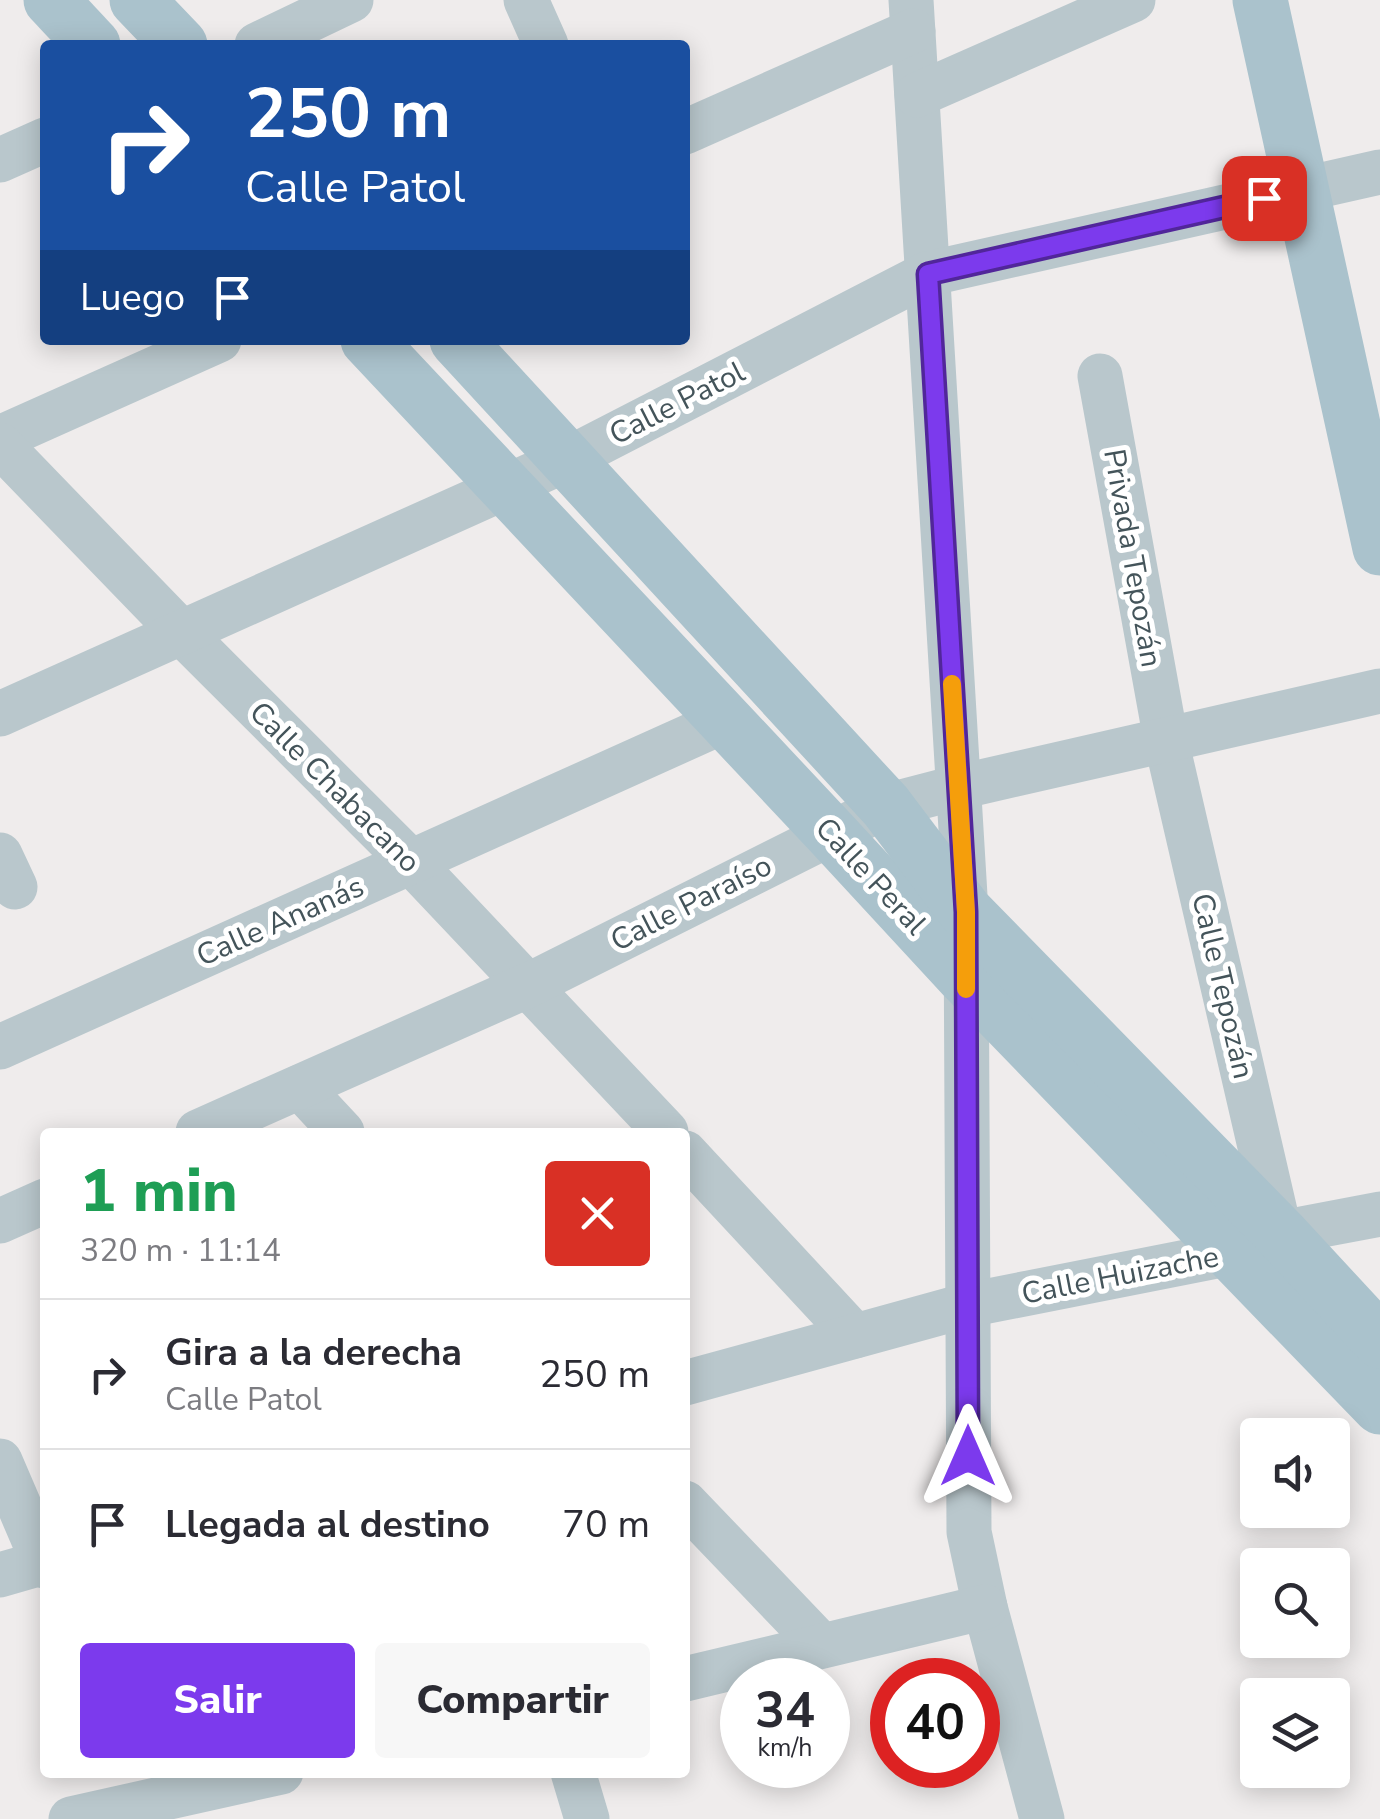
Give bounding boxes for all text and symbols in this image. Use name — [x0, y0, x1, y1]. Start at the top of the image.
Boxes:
text: 250 m — [245, 66, 451, 162]
icon: right — [80, 80, 210, 210]
pin — [1222, 156, 1307, 241]
text: Calle Patol — [245, 157, 465, 218]
icon: arrive — [1237, 171, 1292, 226]
icon: arrive — [205, 270, 260, 325]
text: Luego — [80, 272, 185, 323]
street label: Calle Patol — [602, 352, 752, 455]
street label: Privada Tepozán — [1093, 446, 1172, 670]
street label: Calle Chabacano — [240, 693, 429, 882]
street label: Calle Peral — [806, 809, 936, 944]
street label: Calle Paraíso — [604, 845, 779, 962]
street label: Calle Ananás — [190, 866, 370, 977]
street label: Calle Tepozán — [1181, 889, 1264, 1083]
text: 1 min — [80, 1150, 238, 1232]
button: close — [545, 1161, 650, 1266]
text: 320 m · 11:14 — [80, 1229, 281, 1272]
street label: Calle Huizache — [1018, 1236, 1222, 1315]
text: Gira a la derecha — [165, 1327, 462, 1378]
icon: right — [80, 1347, 135, 1402]
text: 250 m — [539, 1349, 650, 1400]
text: Calle Patol — [165, 1378, 322, 1421]
position arrow — [916, 1404, 1020, 1508]
map controls — [1240, 1418, 1350, 1788]
button: sound — [1240, 1418, 1350, 1528]
icon: arrive — [80, 1497, 135, 1552]
text: Llegada al destino — [165, 1499, 490, 1550]
text: 70 m — [562, 1499, 650, 1550]
button: search — [1240, 1548, 1350, 1658]
button: Salir — [80, 1643, 355, 1758]
button: Compartir — [375, 1643, 650, 1758]
speed limit sign: 40 — [870, 1658, 1000, 1788]
text: 34 — [755, 1676, 815, 1745]
button: layers — [1240, 1678, 1350, 1788]
text: km/h — [757, 1731, 813, 1765]

